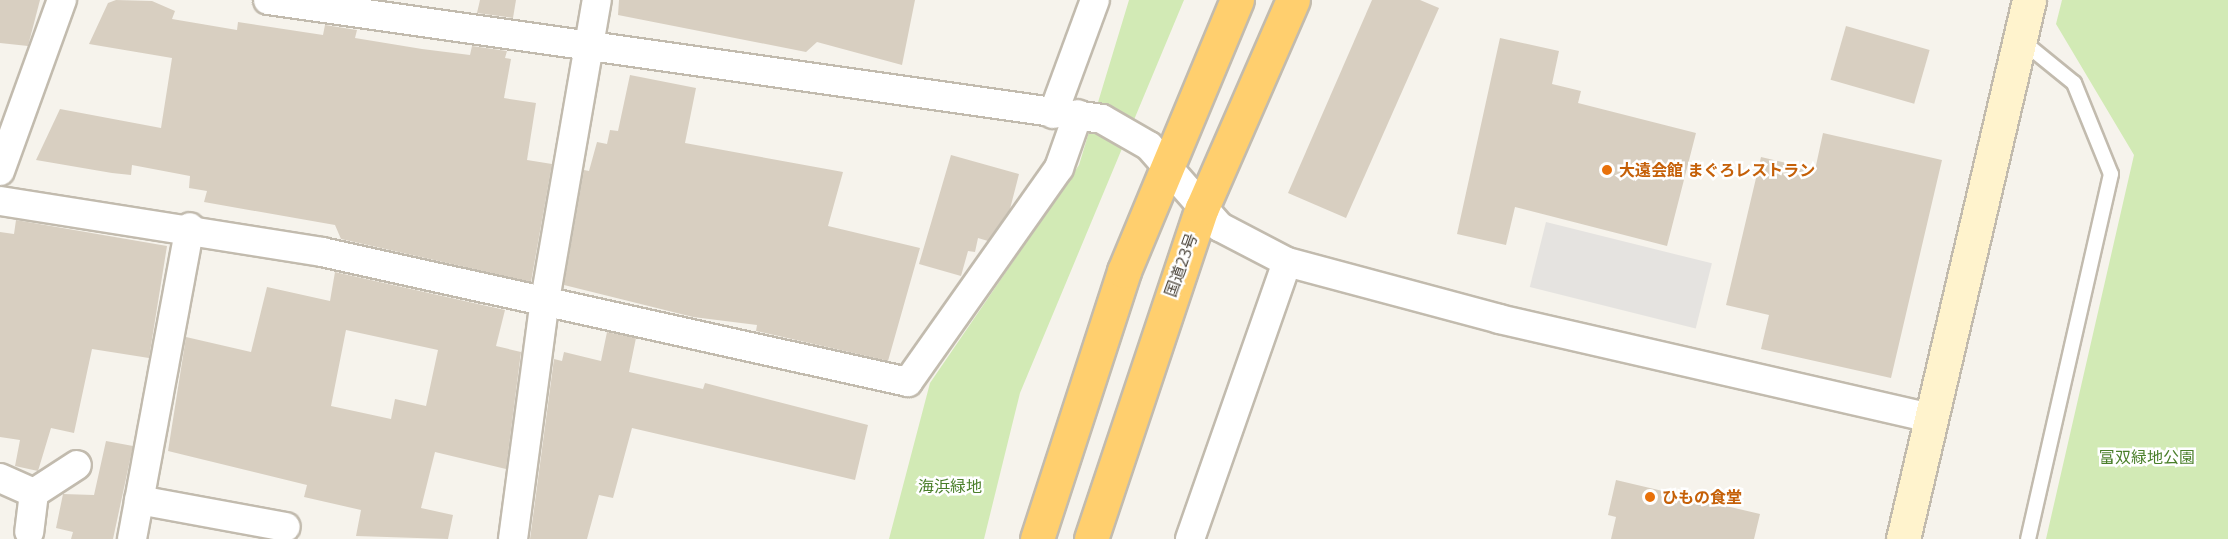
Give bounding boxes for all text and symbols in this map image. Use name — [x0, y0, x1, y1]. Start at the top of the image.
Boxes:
place label: 大遠会館 まぐろレストラン — [1619, 160, 1815, 180]
marker: 大遠会館 まぐろレストラン — [1600, 163, 1614, 177]
street label: 国道23号 — [1161, 231, 1201, 299]
park label: 富双緑地公園 — [2099, 447, 2195, 467]
park label: 海浜緑地 — [918, 476, 982, 496]
place label: ひもの食堂 — [1662, 487, 1742, 507]
marker: ひもの食堂 — [1643, 490, 1657, 504]

